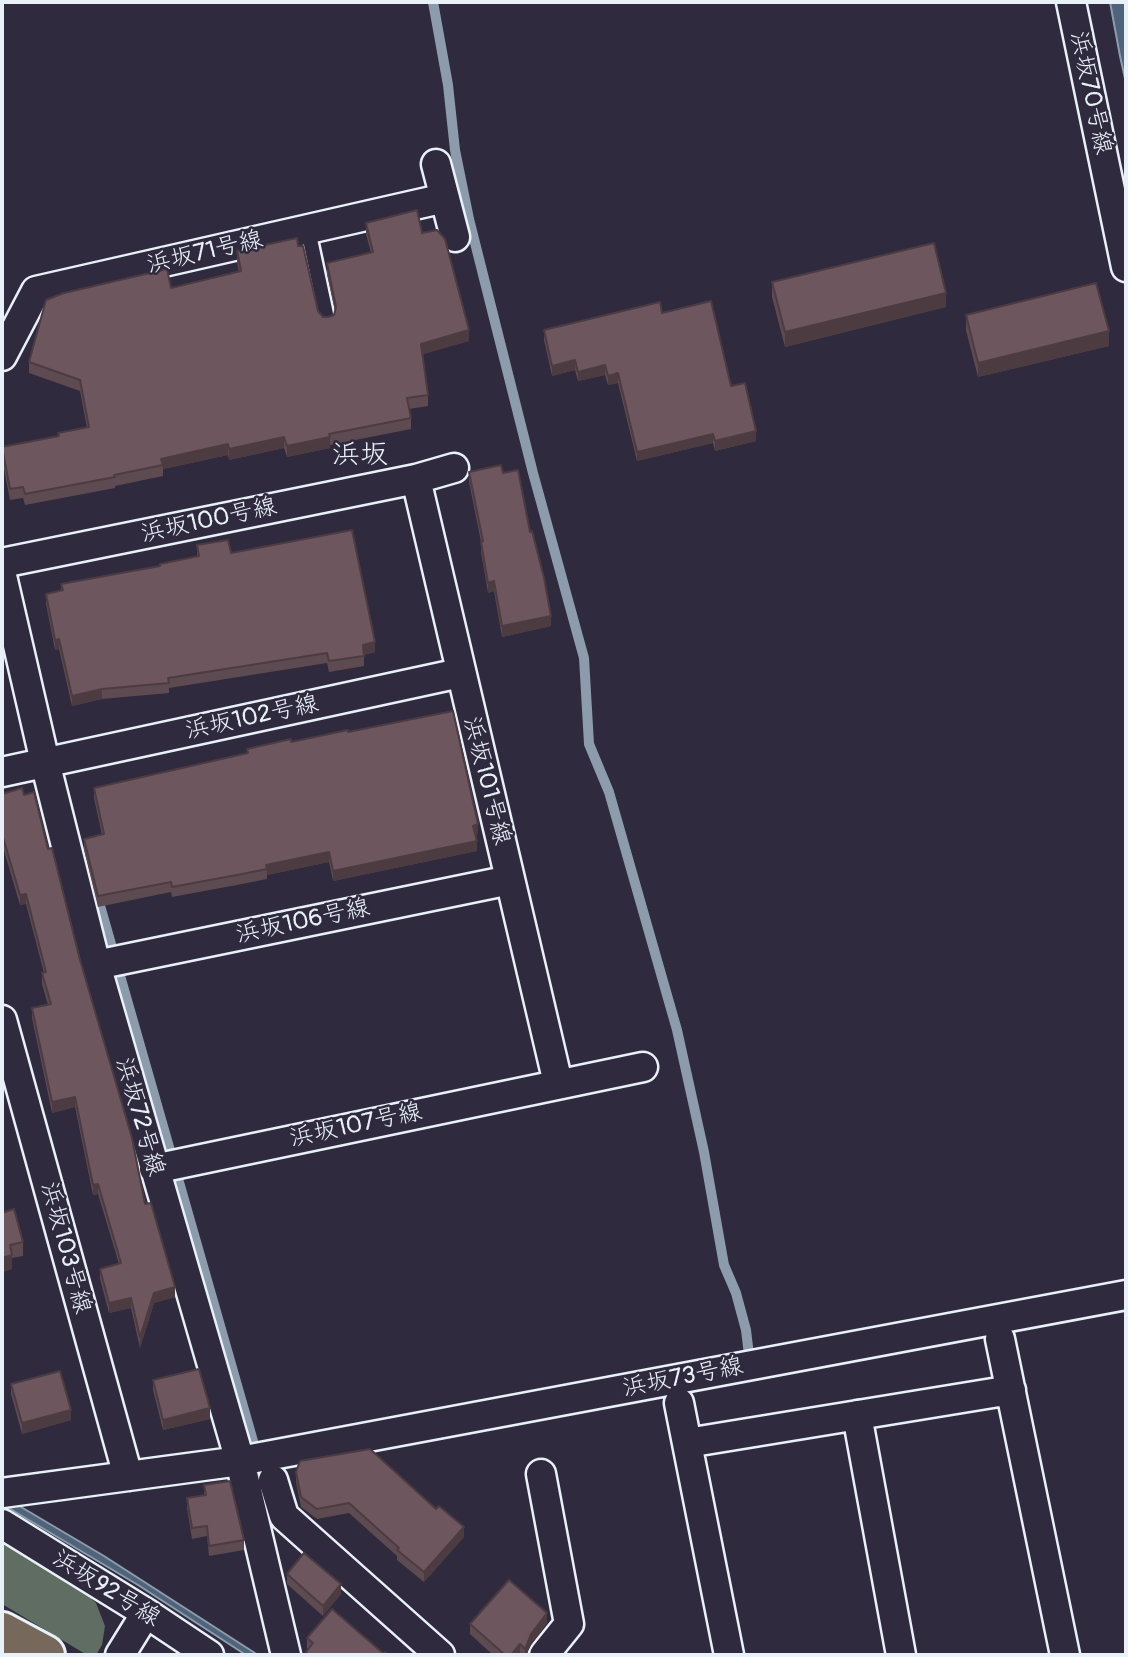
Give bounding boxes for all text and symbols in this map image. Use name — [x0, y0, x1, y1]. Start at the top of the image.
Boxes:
street label: 浜坂70号線 — [1063, 29, 1117, 157]
street label: 浜坂71号線 — [144, 226, 266, 280]
district label: 浜坂 — [332, 439, 388, 473]
street label: 浜坂100号線 — [138, 493, 280, 549]
street label: 浜坂102号線 — [183, 690, 321, 746]
street label: 浜坂101号線 — [456, 714, 516, 848]
street label: 浜坂106号線 — [234, 894, 372, 950]
street label: 浜坂72号線 — [108, 1054, 170, 1180]
street label: 浜坂107号線 — [287, 1098, 425, 1154]
street label: 浜坂103号線 — [34, 1179, 96, 1317]
street label: 浜坂73号線 — [620, 1352, 746, 1404]
street label: 浜坂92号線 — [47, 1545, 165, 1633]

